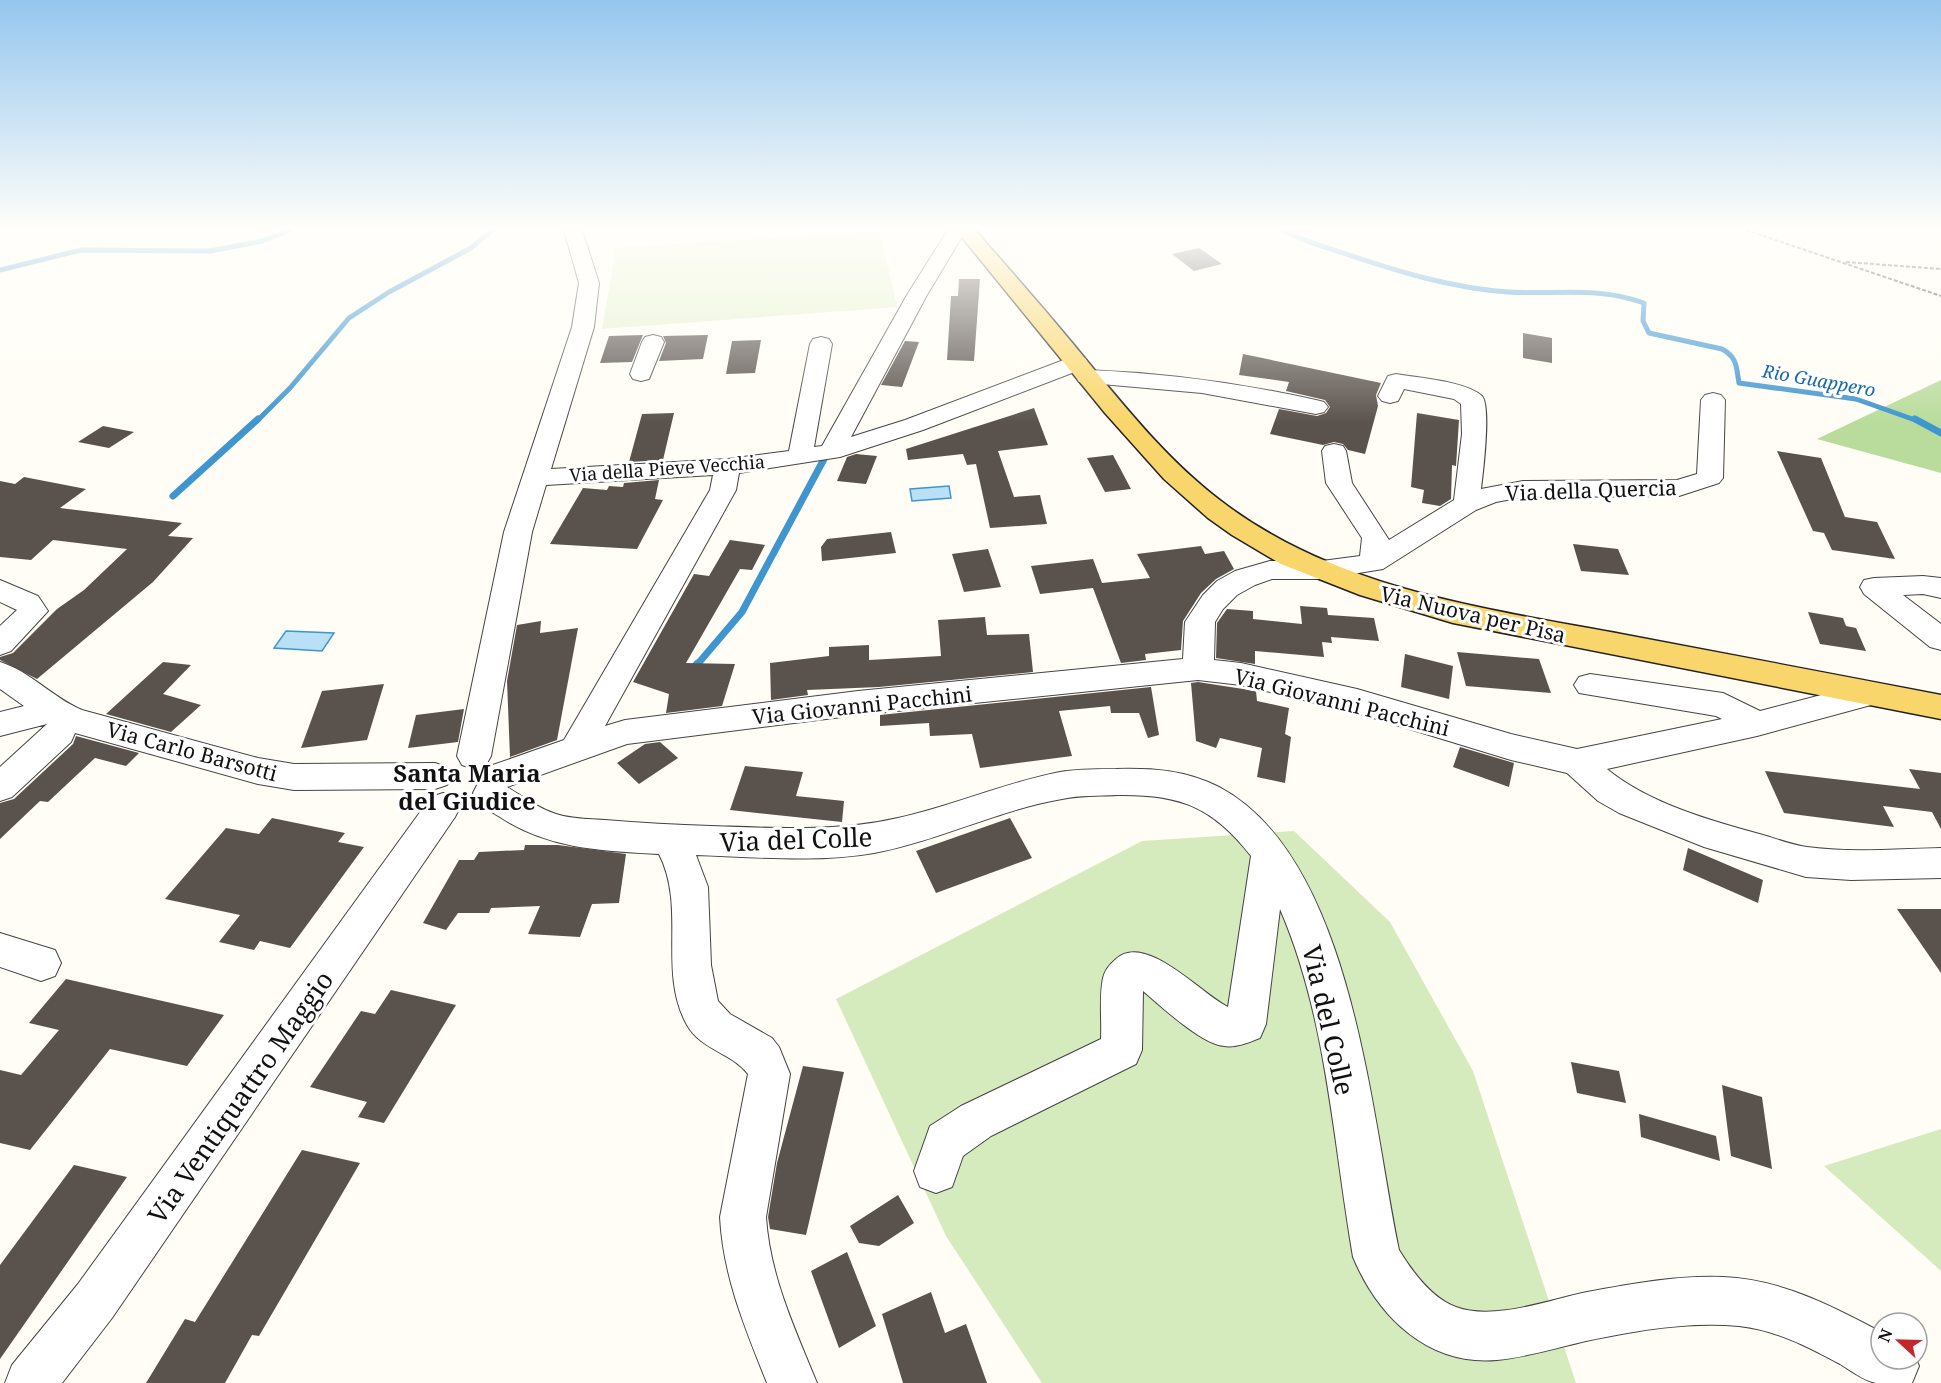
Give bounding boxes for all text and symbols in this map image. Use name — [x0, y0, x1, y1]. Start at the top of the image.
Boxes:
water label: Rio Guappero — [1760, 358, 1877, 402]
street label: Via della Pieve Vecchia — [568, 449, 766, 487]
street label: Via della Quercia — [1505, 473, 1677, 507]
street label: Via Nuova per Pisa — [1378, 579, 1568, 649]
street label: Via Giovanni Pacchini — [1232, 662, 1453, 742]
street label: Via Giovanni Pacchini — [751, 680, 974, 730]
street label: Via Carlo Barsotti — [104, 715, 281, 787]
district label: Santa Maria del Giudice — [393, 756, 541, 817]
street label: Via del Colle — [719, 818, 873, 860]
street label: Via del Colle — [1294, 941, 1364, 1099]
street label: Via Ventiquattro Maggio — [139, 963, 341, 1231]
north arrow — [1869, 1311, 1929, 1371]
text: N — [1873, 1325, 1898, 1345]

